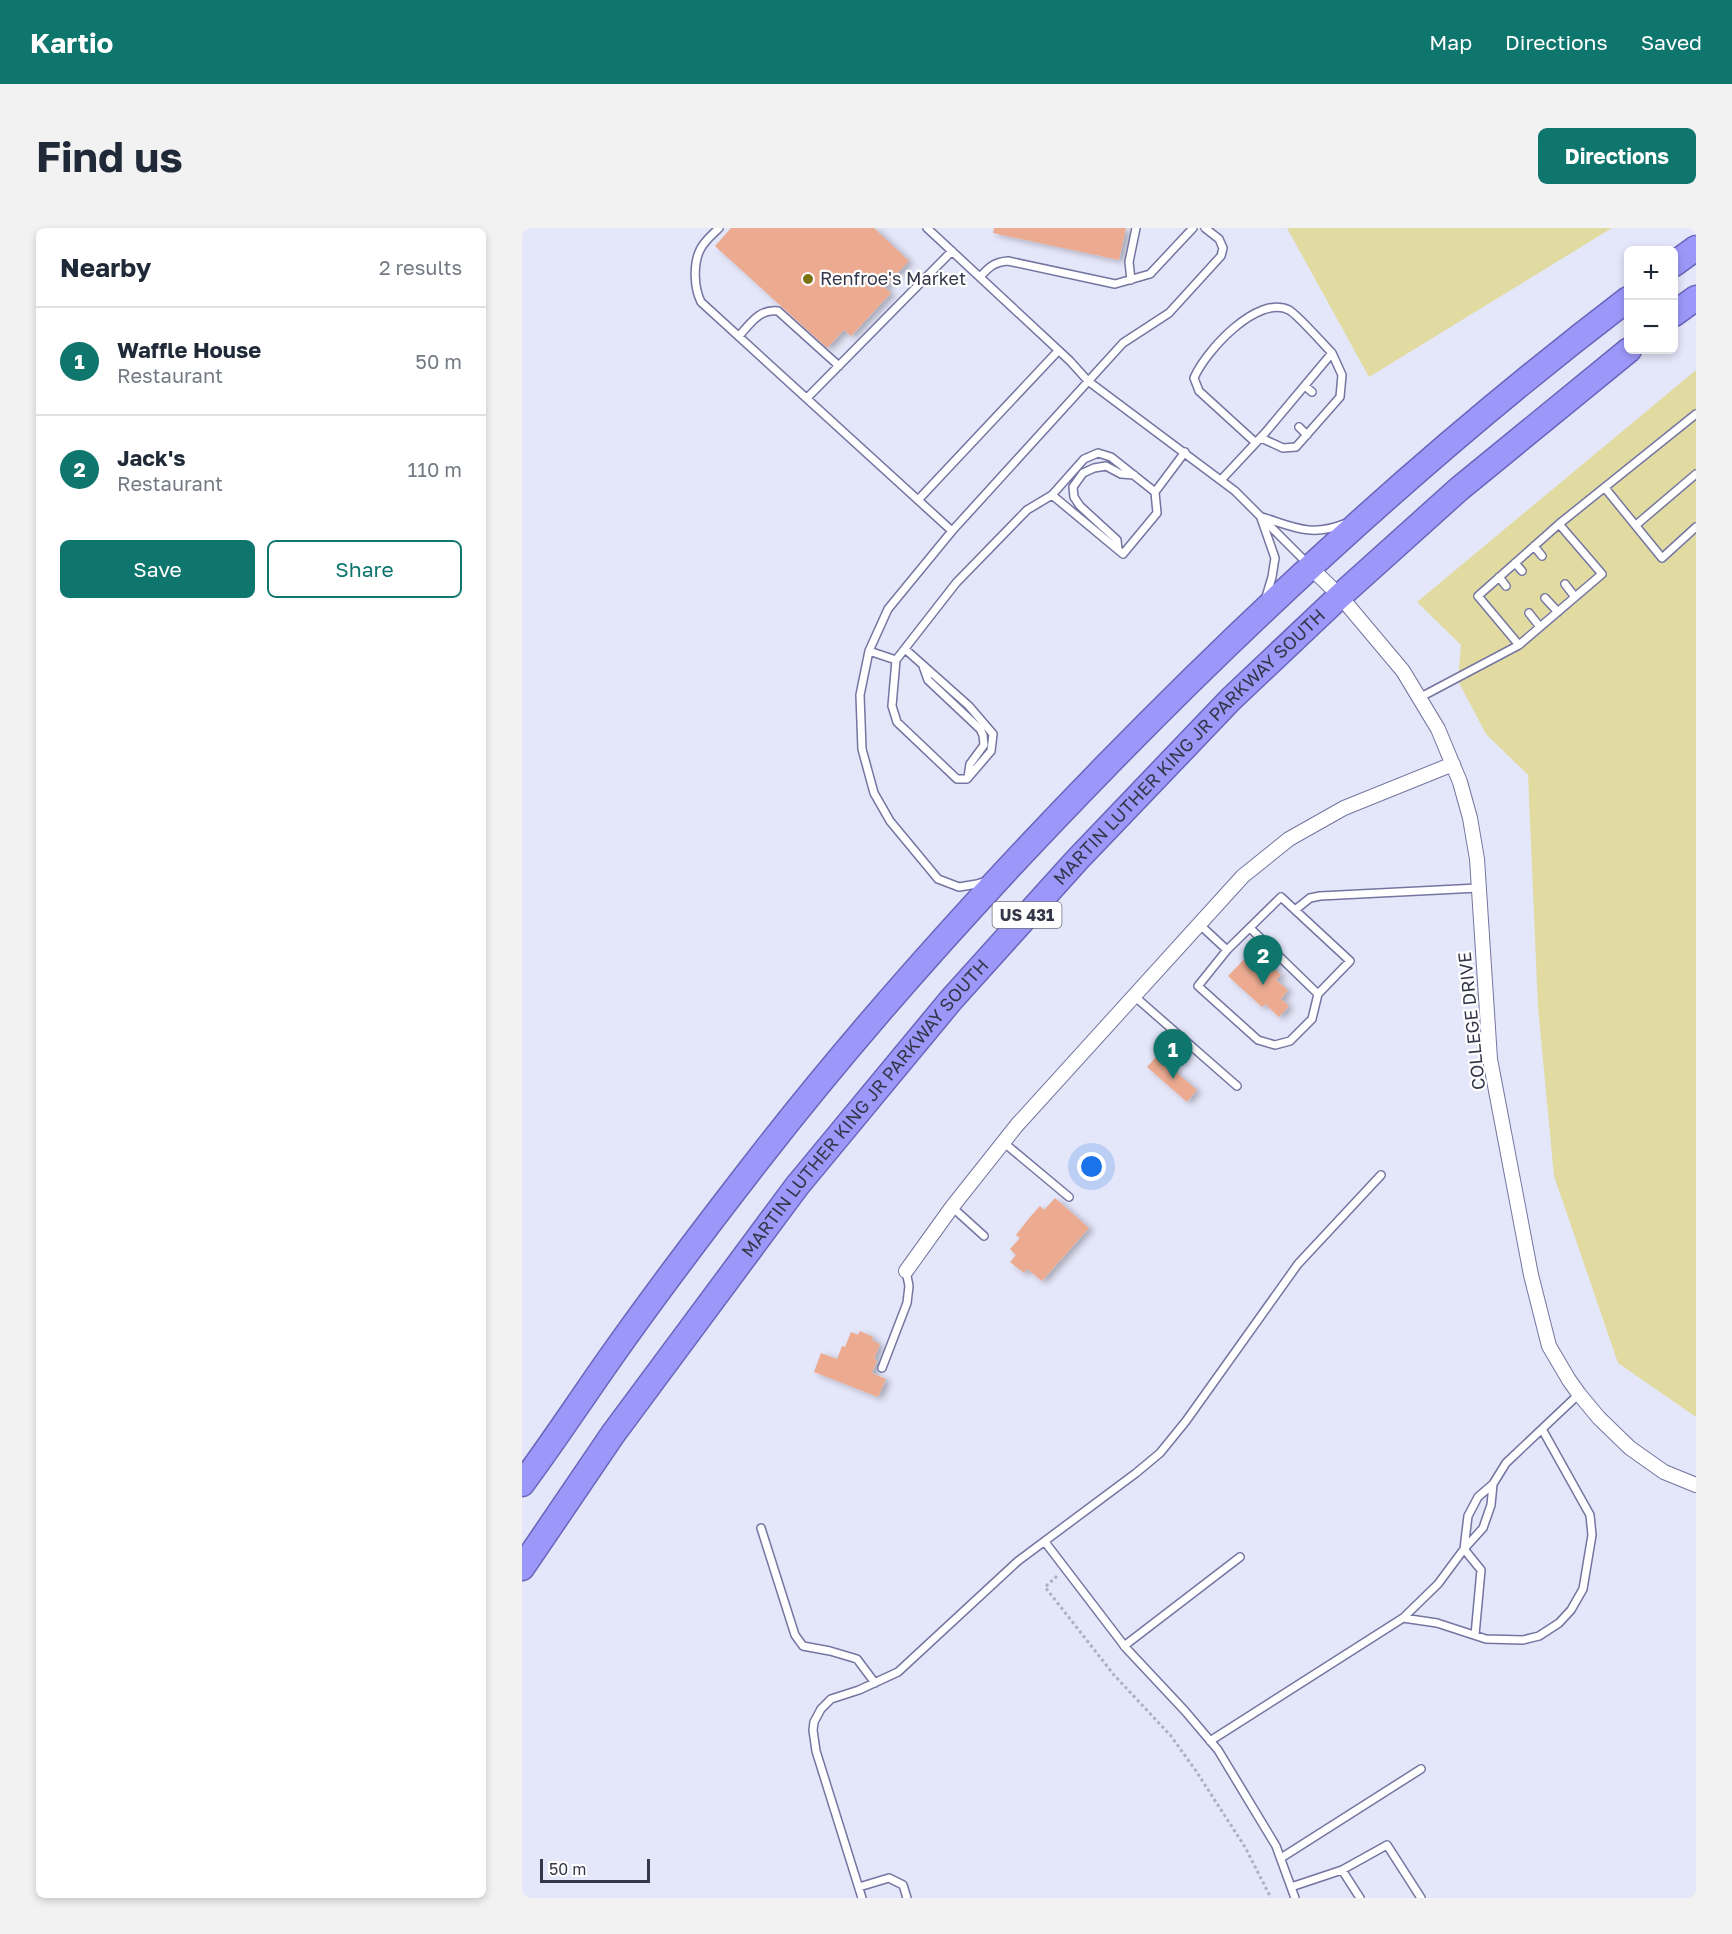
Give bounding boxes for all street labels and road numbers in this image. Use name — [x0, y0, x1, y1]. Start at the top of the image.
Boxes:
street label: MARTIN LUTHER KING JR PARKWAY SOUTH — [1048, 604, 1329, 889]
road number: US 431 — [992, 902, 1062, 928]
street label: COLLEGE DRIVE — [1453, 951, 1489, 1091]
street label: MARTIN LUTHER KING JR PARKWAY SOUTH — [736, 954, 993, 1261]

